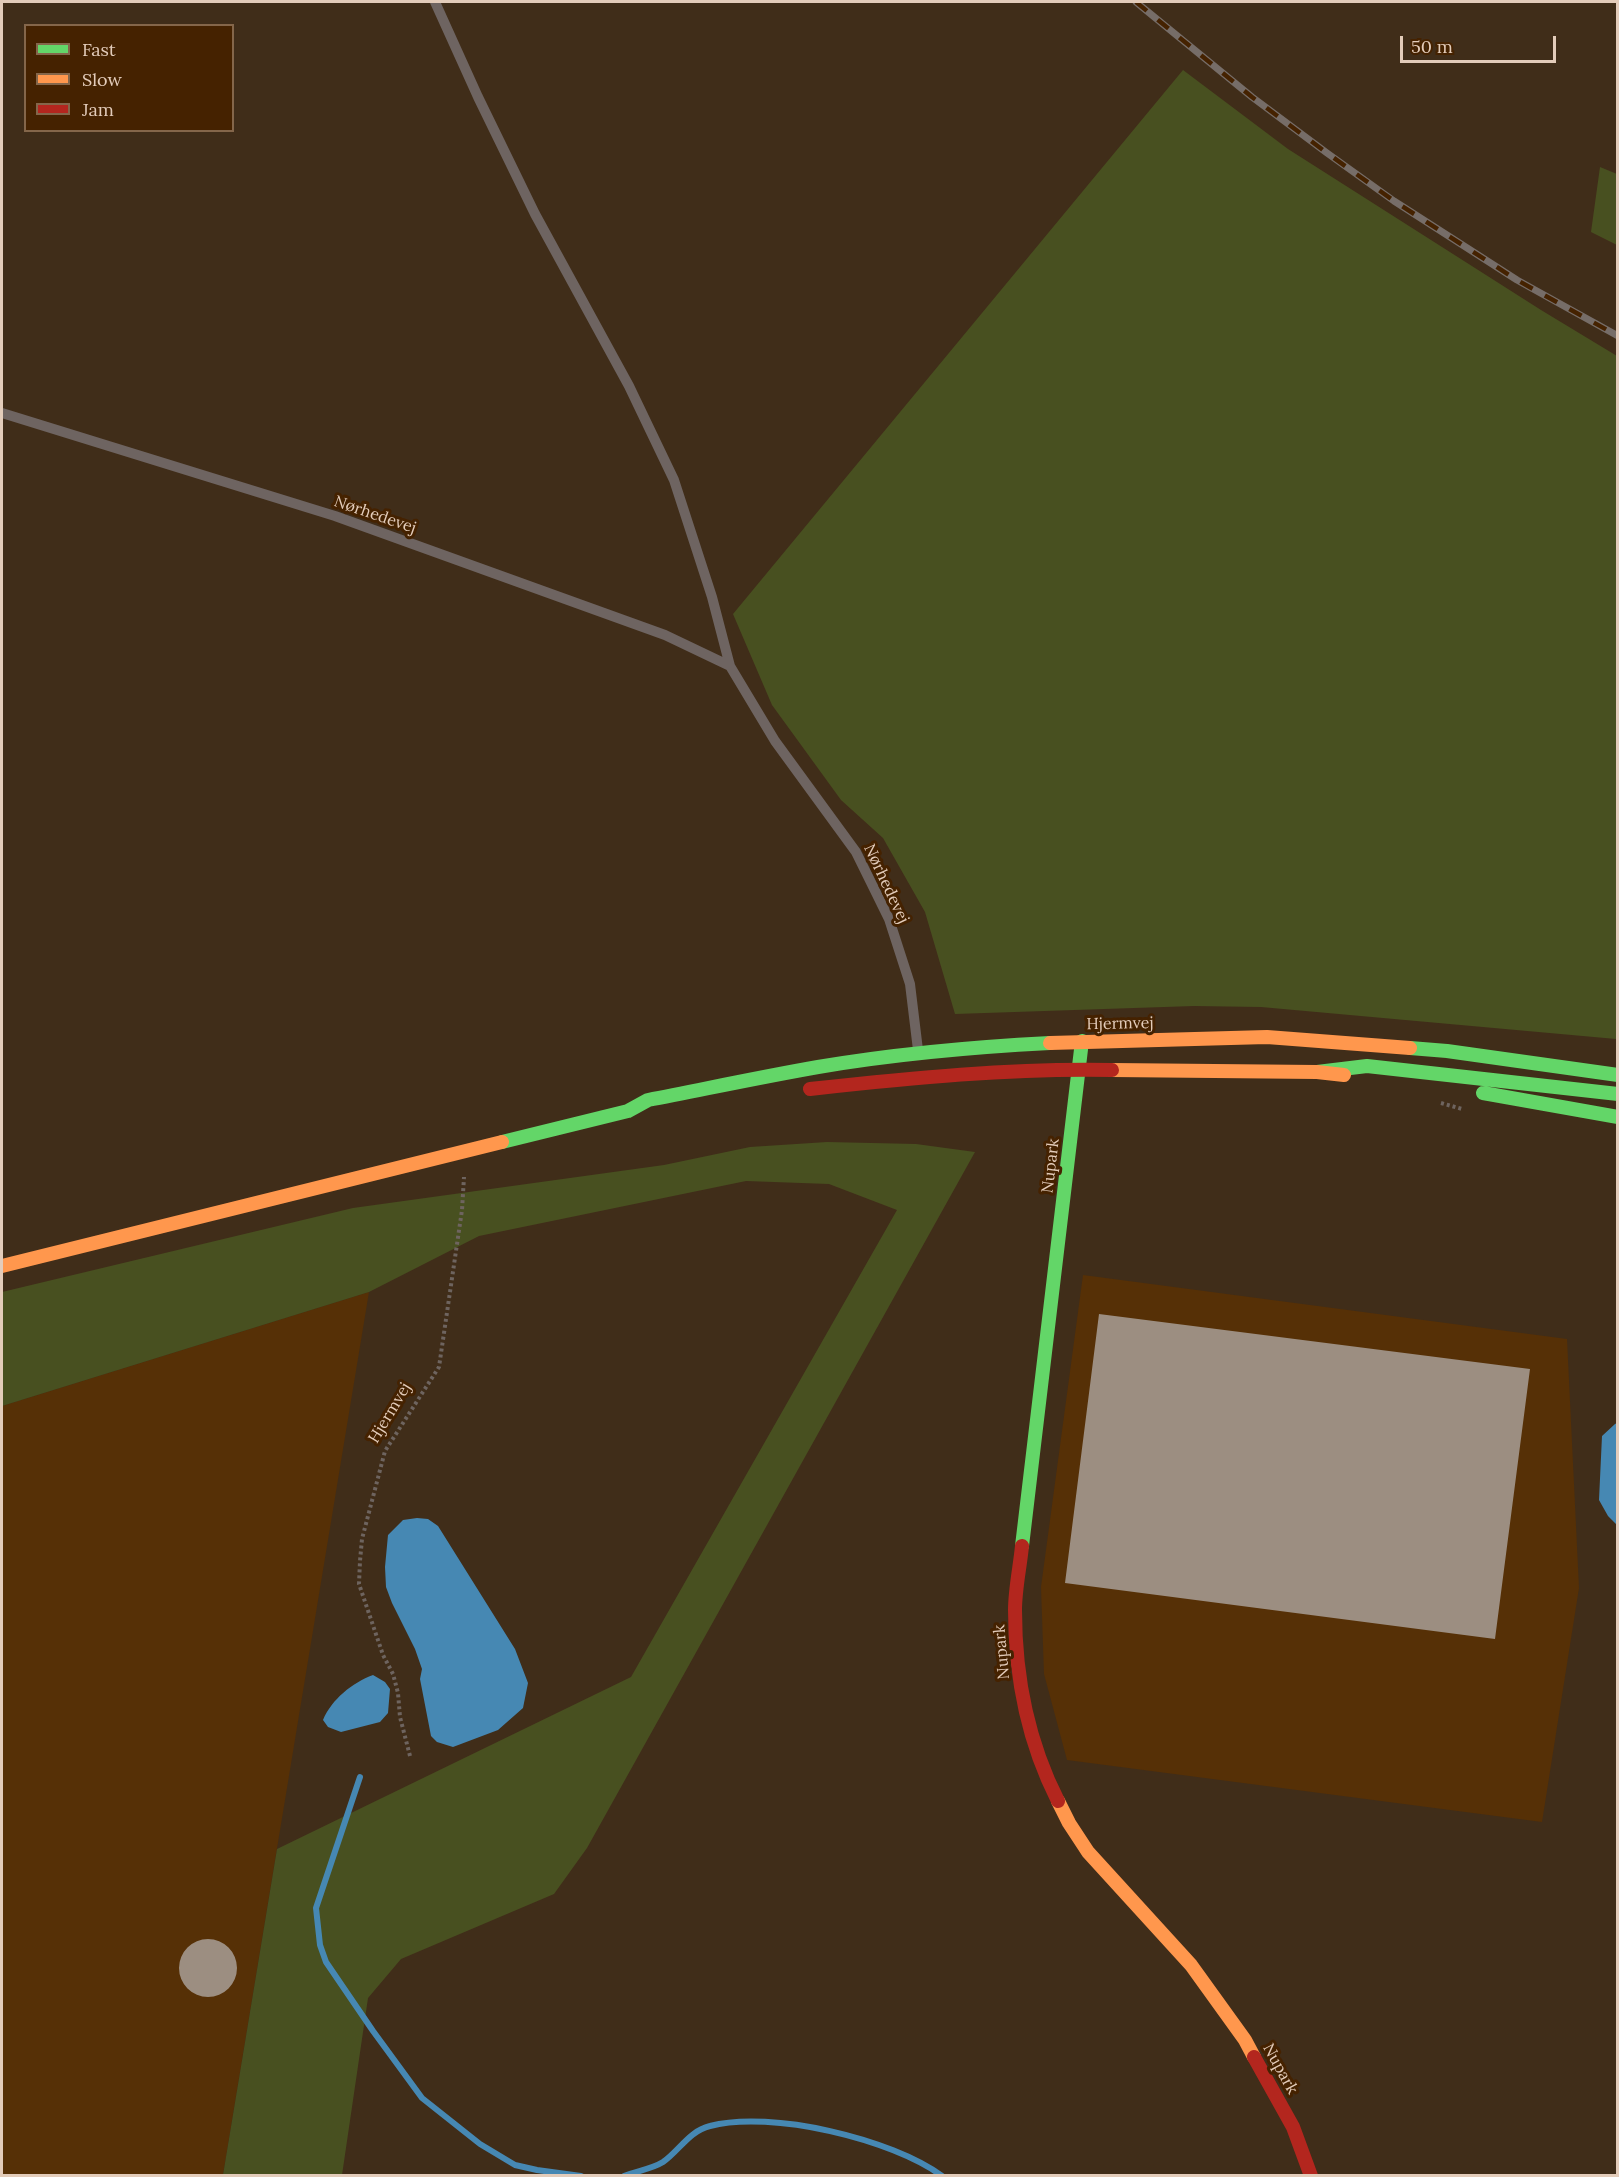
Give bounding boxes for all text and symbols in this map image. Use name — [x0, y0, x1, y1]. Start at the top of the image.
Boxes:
legend — [24, 24, 234, 132]
scale bar — [1403, 24, 1559, 62]
text: 50 m — [1411, 35, 1453, 58]
text: Fast — [82, 38, 116, 61]
text: Slow — [82, 68, 122, 91]
text: Jam — [82, 98, 114, 121]
street label: Nørhedevej — [331, 492, 419, 538]
street label: Nørhedevej — [859, 841, 913, 927]
street label: Hjermvej — [1086, 1014, 1154, 1034]
street label: Nupark — [1038, 1138, 1064, 1194]
street label: Hjermvej — [364, 1379, 416, 1447]
street label: Nupark — [990, 1624, 1014, 1680]
street label: Nupark — [1258, 2040, 1302, 2098]

